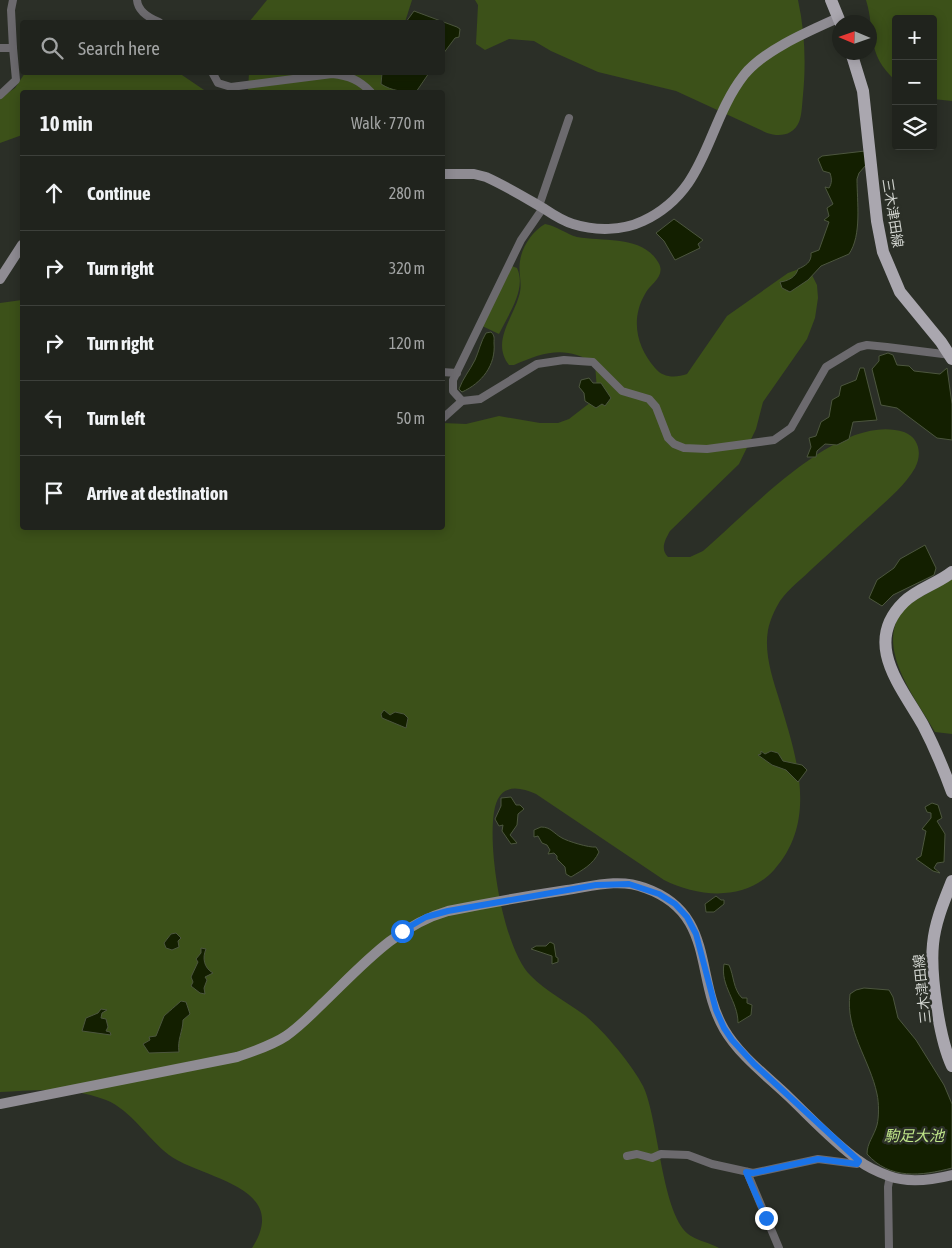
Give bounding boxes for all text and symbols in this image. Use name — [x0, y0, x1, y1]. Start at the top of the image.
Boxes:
north arrow — [832, 15, 877, 60]
map controls — [892, 15, 937, 150]
button: + — [892, 15, 937, 60]
search box — [20, 20, 445, 75]
icon: search — [38, 34, 66, 62]
text: Search here — [78, 37, 160, 59]
button: − — [892, 60, 937, 105]
button: layers — [892, 105, 937, 150]
text: 10 min — [40, 111, 93, 135]
text: Walk · 770 m — [351, 114, 425, 132]
street label: 三木津田線 — [880, 177, 906, 249]
icon: ahead — [40, 179, 68, 207]
text: Continue — [87, 182, 151, 204]
text: 280 m — [389, 184, 425, 202]
icon: right — [40, 254, 68, 282]
text: Turn right — [87, 257, 154, 279]
text: 320 m — [389, 259, 425, 277]
icon: right — [40, 329, 68, 357]
text: Turn right — [87, 332, 154, 354]
text: 120 m — [389, 334, 425, 352]
icon: left — [40, 404, 68, 432]
text: Turn left — [87, 407, 145, 429]
text: 50 m — [396, 409, 425, 427]
icon: arrive — [40, 479, 68, 507]
text: Arrive at destination — [87, 482, 228, 504]
route start — [391, 920, 414, 943]
street label: 三木津田線 — [910, 953, 934, 1025]
water label: 駒足大池 — [884, 1127, 946, 1144]
route end — [755, 1207, 778, 1230]

